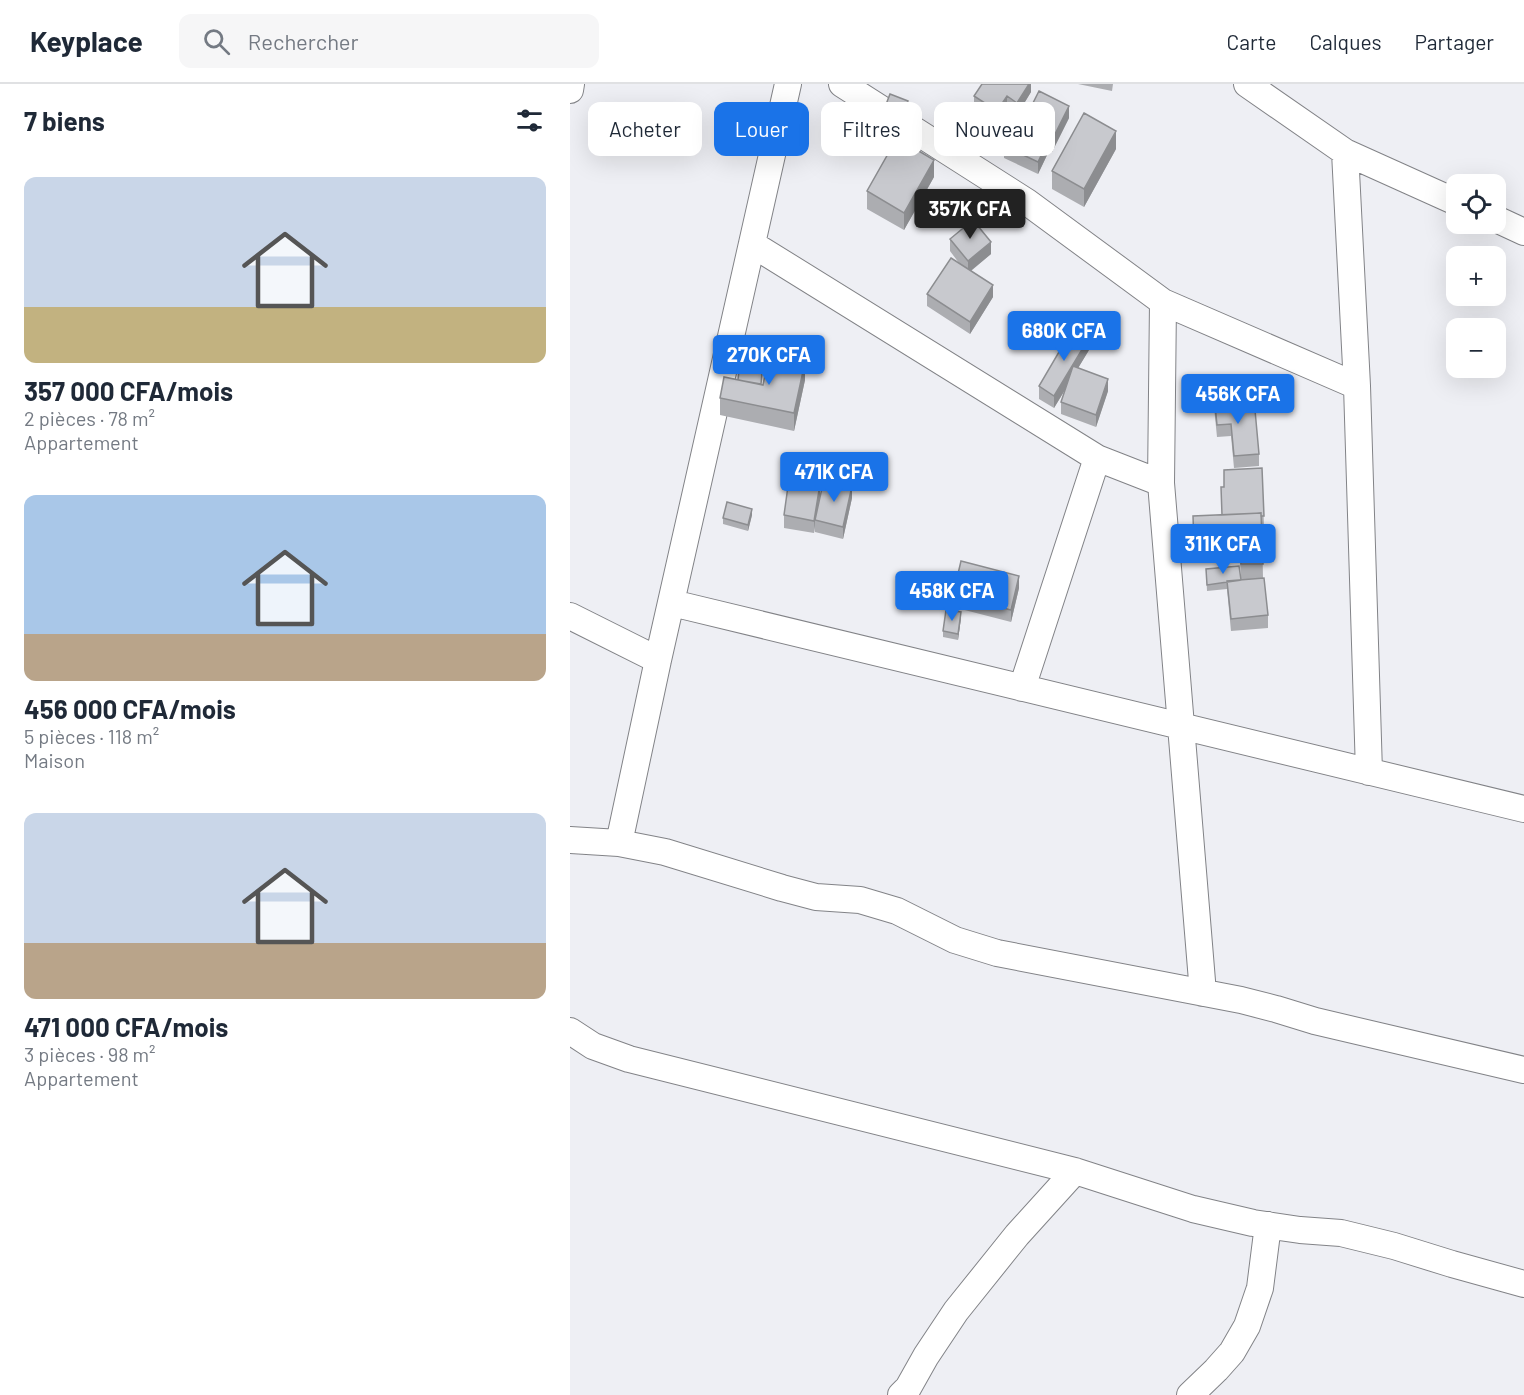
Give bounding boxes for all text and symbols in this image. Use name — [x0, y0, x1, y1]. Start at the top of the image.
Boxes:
search box — [179, 14, 599, 68]
text: Keyplace — [30, 24, 143, 58]
icon: search — [200, 25, 233, 58]
text: Rechercher — [248, 28, 359, 54]
text: Carte — [1227, 29, 1276, 54]
text: Calques — [1309, 29, 1382, 54]
text: Partager — [1415, 29, 1494, 54]
chip: Acheter — [588, 102, 702, 156]
chip: Louer — [714, 102, 809, 156]
chip: Filtres — [821, 102, 922, 156]
chip: Nouveau — [934, 102, 1055, 156]
icon: filters — [513, 104, 546, 137]
text: 7 biens — [24, 105, 105, 136]
map controls — [1446, 174, 1506, 378]
button: locate — [1446, 174, 1506, 234]
pin: 357K CFA — [908, 189, 1032, 240]
text: 357K CFA — [928, 196, 1012, 220]
icon: home — [231, 216, 339, 324]
button: + — [1446, 246, 1506, 306]
pin: 680K CFA — [1002, 311, 1126, 362]
text: 680K CFA — [1022, 318, 1106, 342]
button: − — [1446, 318, 1506, 378]
pin: 270K CFA — [707, 335, 831, 386]
text: 270K CFA — [727, 342, 811, 366]
pin: 456K CFA — [1176, 374, 1300, 425]
text: 357 000 CFA/mois — [24, 375, 233, 406]
text: 456K CFA — [1195, 381, 1281, 405]
text: 2 pièces · 78 m² — [24, 406, 155, 430]
text: Appartement — [24, 430, 139, 454]
pin: 471K CFA — [772, 452, 896, 503]
text: 471K CFA — [794, 459, 874, 483]
pin: 311K CFA — [1161, 524, 1285, 575]
text: 311K CFA — [1185, 531, 1261, 555]
icon: home — [231, 534, 339, 642]
pin: 458K CFA — [890, 571, 1014, 622]
text: 458K CFA — [909, 578, 995, 602]
text: 456 000 CFA/mois — [24, 693, 236, 724]
text: 5 pièces · 118 m² — [24, 724, 159, 748]
text: Maison — [24, 748, 85, 772]
icon: home — [231, 852, 339, 960]
text: 471 000 CFA/mois — [24, 1011, 228, 1042]
text: 3 pièces · 98 m² — [24, 1042, 156, 1066]
text: Appartement — [24, 1066, 139, 1090]

